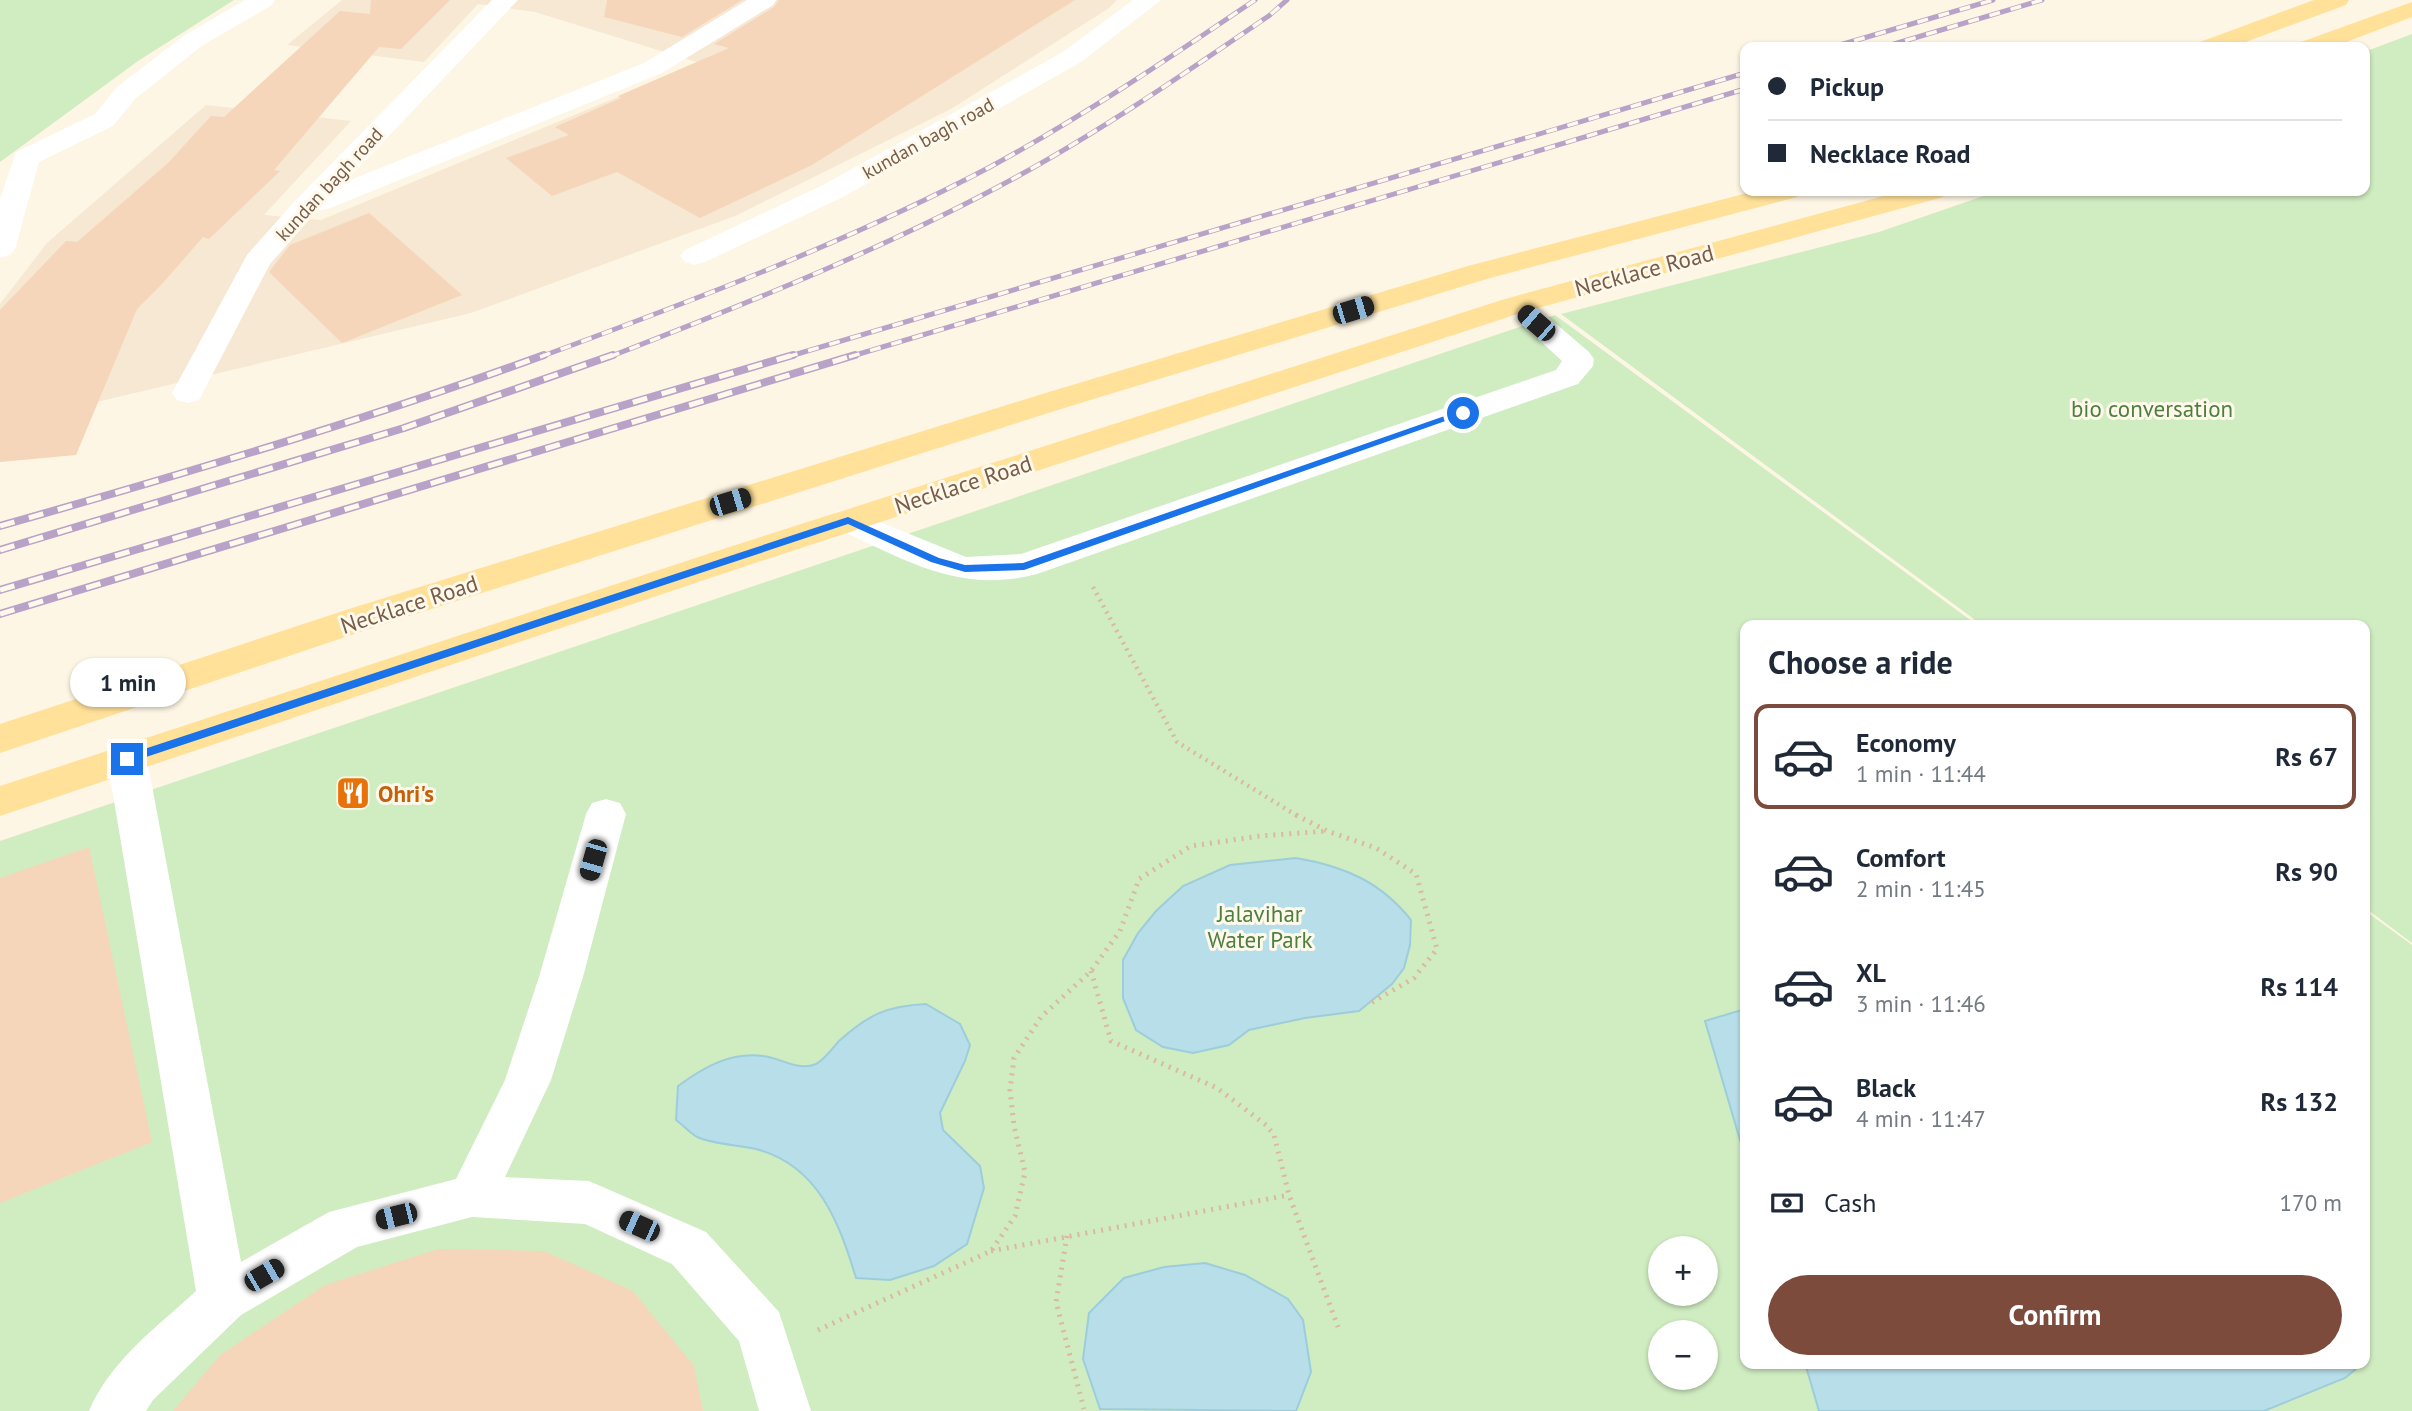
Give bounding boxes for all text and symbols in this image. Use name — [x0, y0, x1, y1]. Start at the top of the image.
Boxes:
text: Pickup — [1810, 70, 1884, 103]
street label: kundan bagh road — [858, 92, 998, 184]
street label: kundan bagh road — [270, 122, 388, 246]
text: Necklace Road — [1810, 137, 1971, 170]
street label: Necklace Road — [1571, 238, 1717, 302]
car — [1330, 294, 1377, 326]
car — [1514, 301, 1559, 345]
park label: bio conversation — [2071, 394, 2233, 423]
route start — [1447, 397, 1479, 429]
street label: Necklace Road — [891, 448, 1035, 520]
car — [707, 486, 754, 518]
street label: Necklace Road — [337, 568, 481, 640]
text: Choose a ride — [1768, 641, 1953, 683]
callout: 1 min — [69, 658, 185, 706]
text: 1 min — [100, 668, 156, 697]
icon: car — [1772, 725, 1835, 788]
text: Economy — [1856, 726, 1956, 759]
text: Rs 67 — [2275, 740, 2338, 773]
route end — [111, 743, 143, 775]
text: 1 min · 11:44 — [1856, 759, 1986, 788]
restaurant icon: Ohri's — [334, 774, 372, 812]
place label: Ohri's — [378, 779, 434, 808]
car — [578, 837, 609, 883]
icon: car — [1772, 840, 1835, 903]
text: Comfort — [1856, 841, 1946, 874]
text: Rs 90 — [2275, 855, 2338, 888]
text: 2 min · 11:45 — [1856, 874, 1986, 903]
park label: Jalavihar Water Park — [1208, 899, 1313, 954]
icon: car — [1772, 955, 1835, 1018]
text: XL — [1856, 956, 1886, 989]
text: Rs 114 — [2261, 970, 2338, 1003]
text: 3 min · 11:46 — [1856, 989, 1986, 1018]
icon: car — [1772, 1070, 1835, 1133]
text: Black — [1856, 1071, 1916, 1104]
text: Rs 132 — [2261, 1085, 2338, 1118]
text: 4 min · 11:47 — [1856, 1104, 1986, 1133]
icon: cash — [1768, 1184, 1806, 1222]
text: Cash — [1824, 1186, 1876, 1219]
text: 170 m — [2280, 1188, 2342, 1217]
car — [374, 1201, 419, 1231]
car — [616, 1208, 663, 1244]
map controls — [1648, 1236, 1718, 1390]
button: + — [1648, 1236, 1718, 1306]
car — [241, 1255, 288, 1295]
button: Confirm — [1768, 1275, 2342, 1355]
button: − — [1648, 1320, 1718, 1390]

